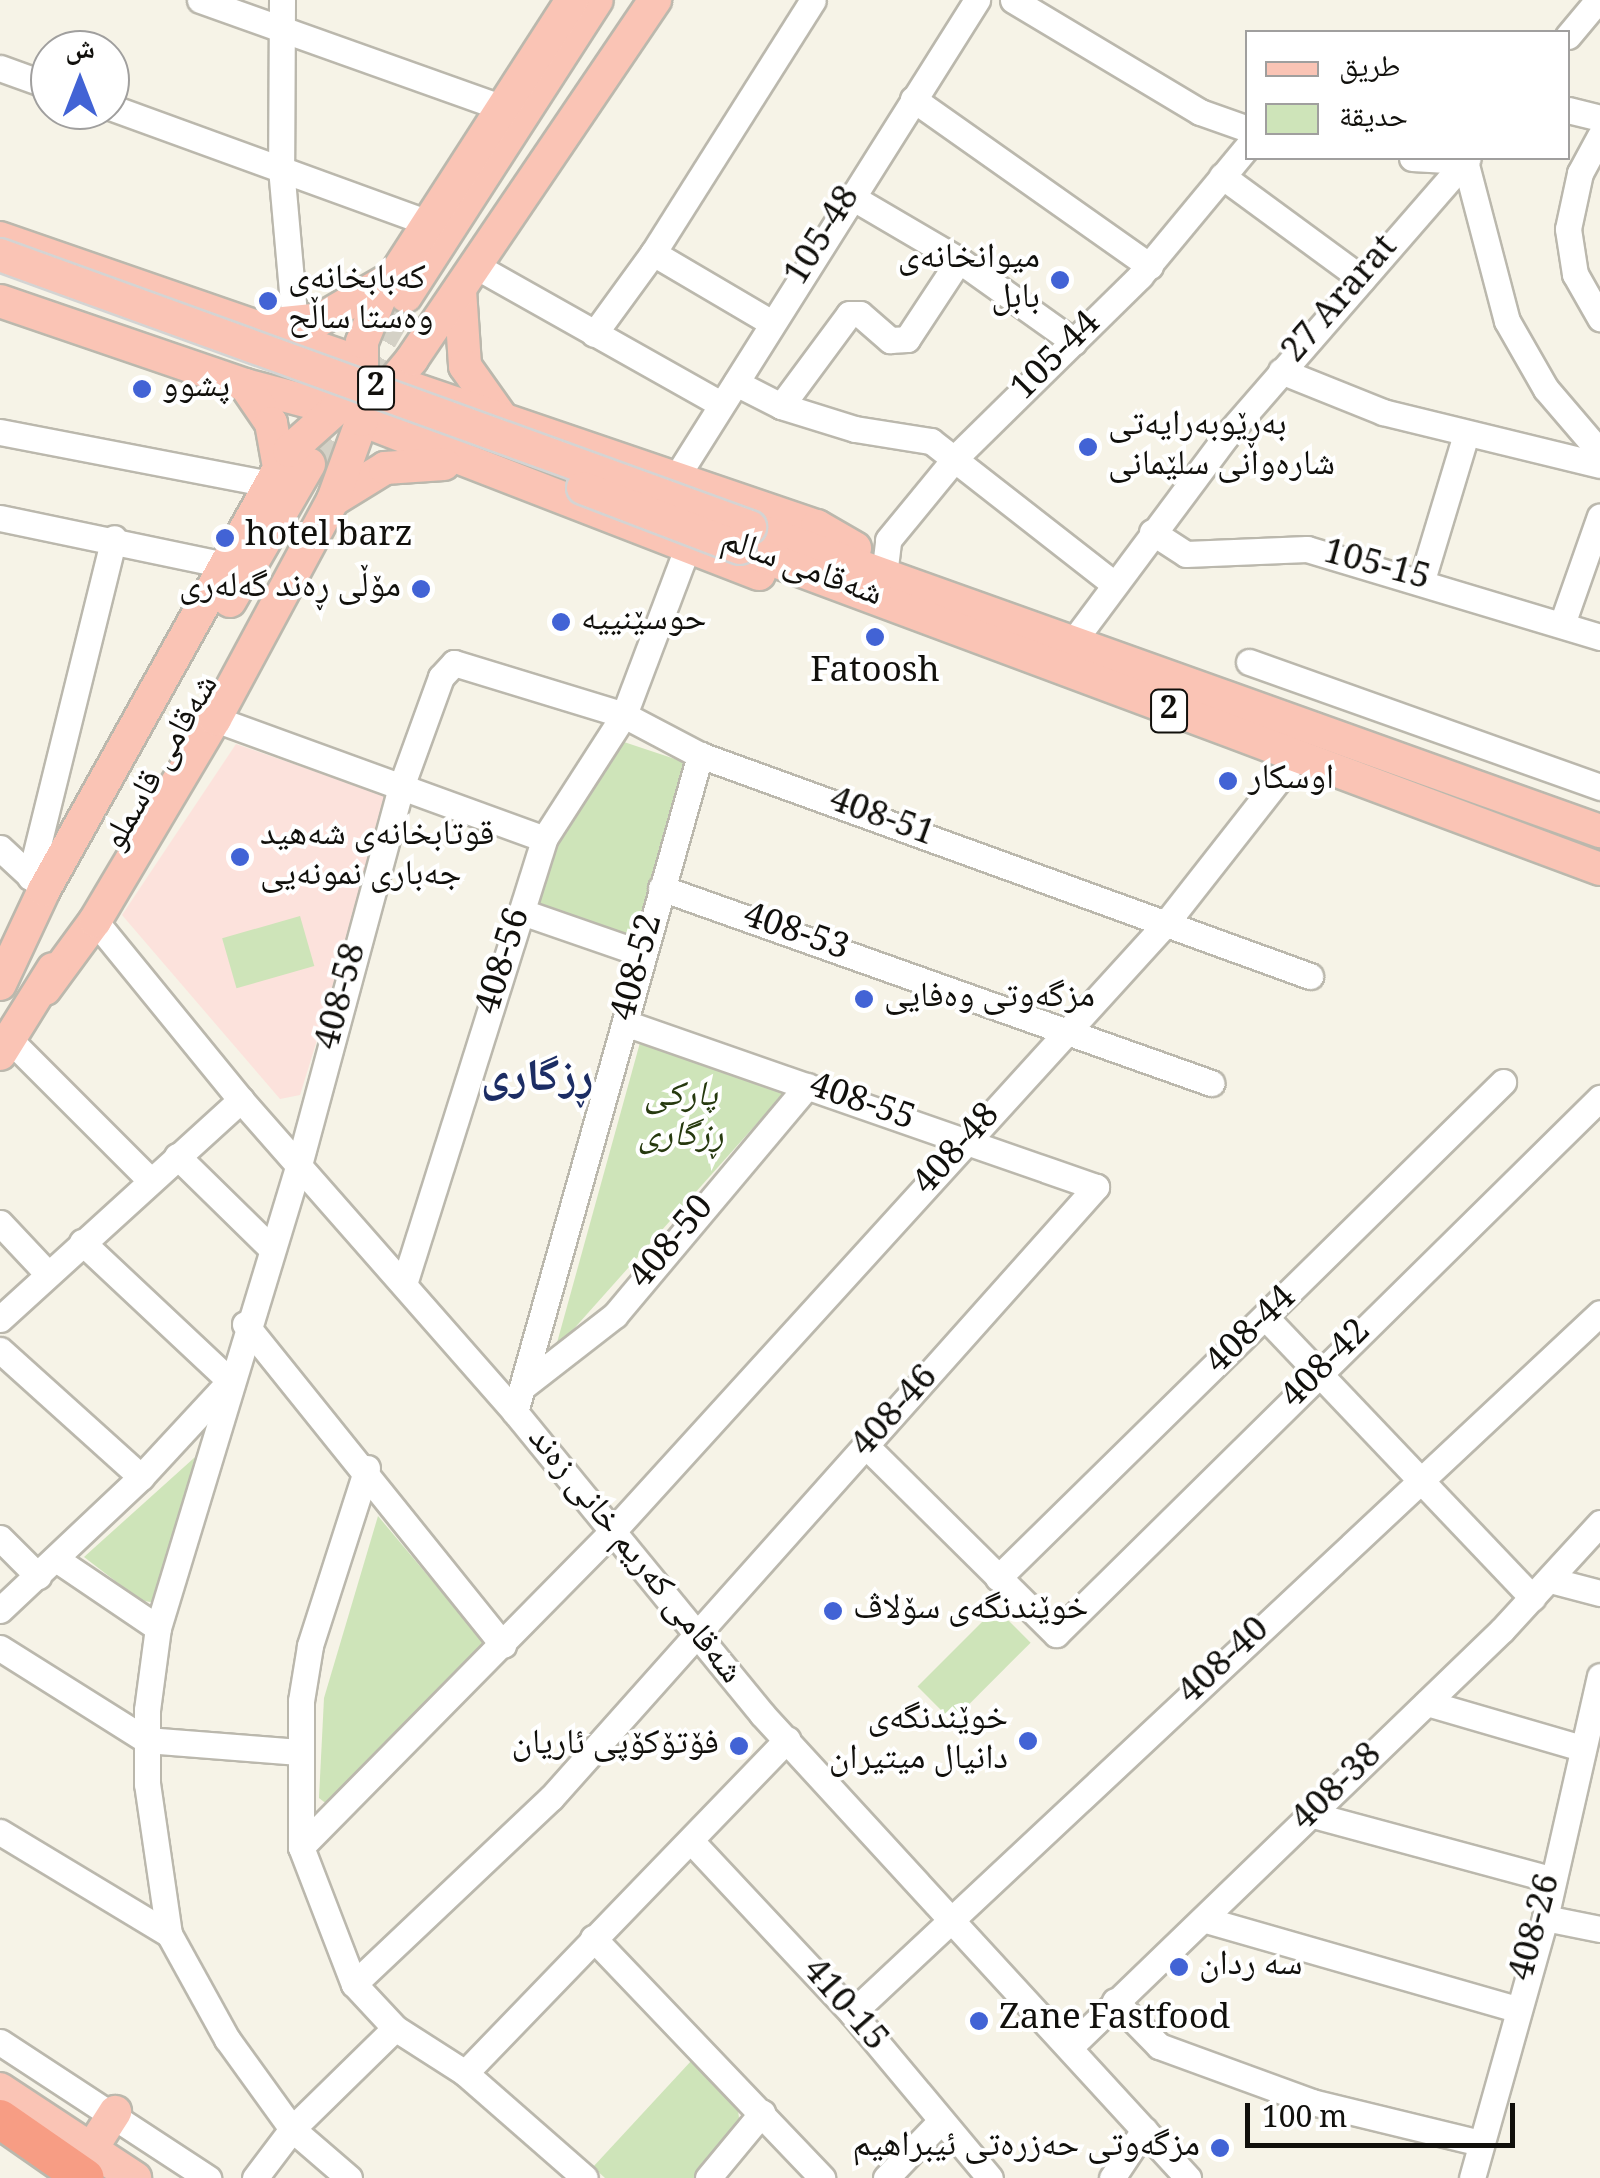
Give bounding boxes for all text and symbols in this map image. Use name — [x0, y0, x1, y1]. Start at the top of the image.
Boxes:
text: ش — [65, 28, 95, 76]
north arrow — [30, 30, 130, 130]
legend — [1245, 30, 1570, 160]
text: طريق — [1339, 44, 1400, 95]
text: حديقة — [1339, 94, 1408, 145]
street label: 105-48 — [778, 180, 872, 294]
street label: 27 Ararat — [1275, 229, 1409, 373]
place label: میوانخانەی بابل — [898, 239, 1040, 321]
place label: کەبابخانەی وەستا ساڵح — [288, 260, 433, 342]
marker: میوانخانەی بابل — [1049, 269, 1071, 291]
marker: کەبابخانەی وەستا ساڵح — [257, 290, 279, 312]
street label: 105-44 — [1005, 305, 1111, 411]
road number: 2 — [356, 361, 396, 415]
place label: پشوو — [162, 368, 230, 410]
marker: پشوو — [131, 378, 153, 400]
place label: بەڕێوبەرایەتی شارەوانی سلێمانی — [1108, 406, 1335, 488]
marker: بەڕێوبەرایەتی شارەوانی سلێمانی — [1077, 436, 1099, 458]
place label: hotel barz — [245, 517, 413, 559]
street label: شەقامی سالم — [715, 522, 887, 618]
marker: hotel barz — [214, 527, 236, 549]
street label: 105-15 — [1318, 534, 1434, 602]
place label: مۆڵی ڕەند گەلەری — [179, 568, 401, 610]
marker: مۆڵی ڕەند گەلەری — [410, 578, 432, 600]
place label: حوسێنییە — [581, 601, 707, 643]
marker: حوسێنییە — [550, 611, 572, 633]
marker: Fatoosh — [864, 626, 886, 648]
place label: Fatoosh — [810, 653, 940, 695]
street label: شەقامی قاسملو — [96, 669, 230, 859]
road number: 2 — [1149, 684, 1189, 738]
place label: اوسكار — [1248, 760, 1334, 802]
marker: اوسكار — [1217, 770, 1239, 792]
street label: 408-51 — [823, 782, 939, 858]
place label: قوتابخانەی شەهید جەباری نمونەیی — [260, 816, 494, 898]
marker: قوتابخانەی شەهید جەباری نمونەیی — [229, 846, 251, 868]
street label: 408-53 — [737, 897, 853, 973]
street label: 408-56 — [470, 904, 542, 1020]
street label: 408-52 — [606, 910, 674, 1026]
street label: 408-58 — [310, 939, 378, 1055]
place label: مزگەوتی وەفایی — [884, 978, 1095, 1020]
marker: مزگەوتی وەفایی — [853, 988, 875, 1010]
district label: ڕزگاری — [481, 1054, 593, 1108]
street label: 408-55 — [803, 1067, 919, 1143]
park label: پارکی ڕزگاری — [638, 1077, 724, 1159]
street label: 408-48 — [907, 1097, 1011, 1205]
street label: 408-50 — [623, 1189, 725, 1299]
street label: 408-44 — [1199, 1279, 1307, 1385]
street label: 408-42 — [1275, 1313, 1381, 1419]
street label: 408-46 — [845, 1359, 949, 1467]
street label: شەقامی کەریم خانی زەند — [516, 1420, 750, 1694]
place label: خوێندنگەی سۆلاڤ — [853, 1590, 1089, 1632]
marker: خوێندنگەی سۆلاڤ — [822, 1600, 844, 1622]
street label: 408-40 — [1172, 1611, 1280, 1715]
place label: خوێندنگەی دانیال میتیران — [829, 1700, 1008, 1782]
place label: فۆتۆکۆپی ئاریان — [511, 1725, 719, 1767]
marker: خوێندنگەی دانیال میتیران — [1017, 1730, 1039, 1752]
marker: فۆتۆکۆپی ئاریان — [728, 1735, 750, 1757]
street label: 408-38 — [1285, 1736, 1393, 1842]
street label: 408-26 — [1504, 1870, 1572, 1986]
place label: سه ردان — [1199, 1946, 1302, 1988]
street label: 410-15 — [792, 1952, 894, 2062]
marker: سه ردان — [1168, 1956, 1190, 1978]
place label: Zane Fastfood — [999, 2000, 1230, 2042]
marker: Zane Fastfood — [968, 2010, 990, 2032]
scale bar — [1250, 2083, 1520, 2145]
text: 100 m — [1262, 2095, 1347, 2146]
place label: مزگەوتی حەزرەتی ئیبراهیم — [852, 2127, 1200, 2169]
marker: مزگەوتی حەزرەتی ئیبراهیم — [1209, 2137, 1231, 2159]

